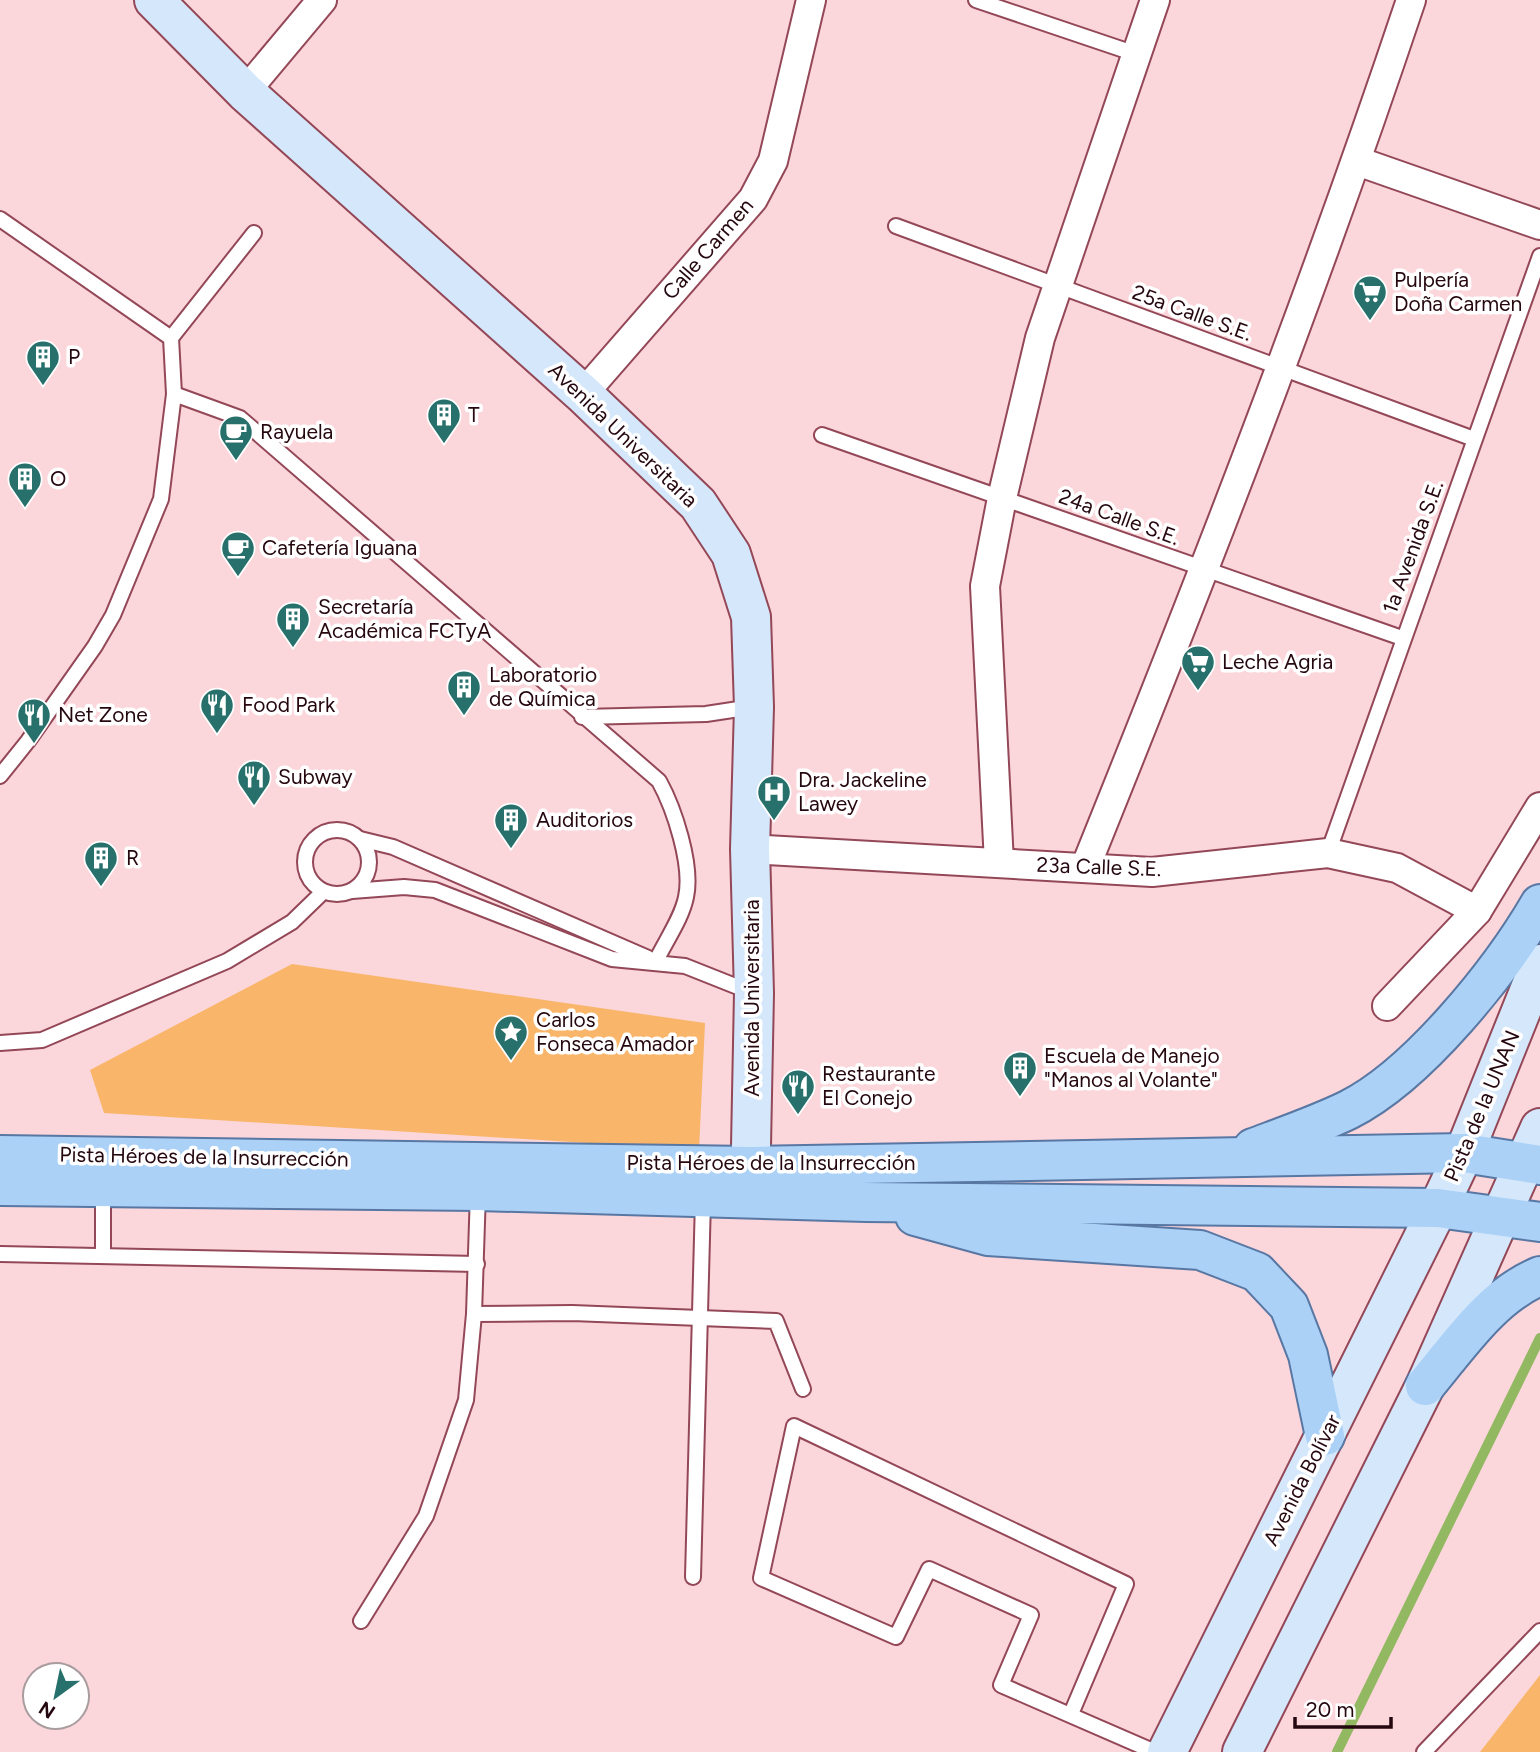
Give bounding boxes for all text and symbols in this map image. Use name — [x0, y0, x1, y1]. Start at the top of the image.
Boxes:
street label: Calle Carmen — [657, 193, 758, 304]
place label: Pulpería Doña Carmen — [1394, 267, 1522, 316]
supermarket icon: Pulpería Doña Carmen — [1351, 273, 1389, 322]
street label: 25a Calle S.E. — [1129, 279, 1255, 346]
building icon: P — [24, 338, 62, 387]
place label: P — [68, 344, 80, 369]
street label: Avenida Universitaria — [544, 357, 703, 512]
building icon: T — [425, 396, 463, 445]
place label: T — [468, 402, 480, 427]
cafe icon: Rayuela — [217, 413, 255, 462]
place label: Rayuela — [260, 419, 333, 444]
building icon: O — [6, 460, 44, 509]
place label: O — [50, 466, 66, 491]
street label: 1a Avenida S.E. — [1377, 477, 1448, 617]
street label: 24a Calle S.E. — [1055, 483, 1183, 550]
cafe icon: Cafetería Iguana — [219, 529, 257, 578]
place label: Cafetería Iguana — [262, 535, 417, 560]
place label: Secretaría Académica FCTyA — [318, 594, 491, 643]
building icon: Secretaría Académica FCTyA — [274, 600, 312, 649]
supermarket icon: Leche Agria — [1179, 643, 1217, 692]
place label: Leche Agria — [1222, 649, 1333, 674]
place label: Laboratorio de Química — [489, 662, 597, 711]
building icon: Laboratorio de Química — [445, 668, 483, 717]
restaurant icon: Food Park — [198, 686, 236, 735]
place label: Food Park — [242, 692, 336, 717]
restaurant icon: Net Zone — [15, 696, 53, 745]
place label: Net Zone — [58, 702, 148, 727]
restaurant icon: Subway — [235, 758, 273, 807]
place label: Subway — [278, 764, 352, 789]
place label: Dra. Jackeline Lawey — [798, 767, 927, 816]
hospital icon: Dra. Jackeline Lawey — [755, 773, 793, 822]
building icon: Auditorios — [492, 801, 530, 850]
place label: Auditorios — [536, 807, 633, 832]
building icon: R — [82, 839, 120, 888]
place label: R — [126, 845, 139, 870]
street label: 23a Calle S.E. — [1036, 852, 1162, 881]
street label: Avenida Universitaria — [739, 899, 764, 1097]
place label: Carlos Fonseca Amador — [536, 1007, 694, 1056]
place icon: Carlos Fonseca Amador — [492, 1013, 530, 1062]
street label: Pista de la UNAN — [1438, 1027, 1525, 1185]
place label: Escuela de Manejo "Manos al Volante" — [1044, 1043, 1220, 1092]
building icon: Escuela de Manejo "Manos al Volante" — [1001, 1049, 1039, 1098]
place label: Restaurante El Conejo — [822, 1061, 936, 1110]
restaurant icon: Restaurante El Conejo — [779, 1067, 817, 1116]
street label: Pista Héroes de la Insurrección — [59, 1141, 349, 1172]
street label: Pista Héroes de la Insurrección — [626, 1150, 916, 1175]
street label: Avenida Bolívar — [1258, 1410, 1345, 1550]
north arrow — [21, 1661, 91, 1731]
scale bar — [1295, 1686, 1391, 1730]
text: N — [35, 1696, 59, 1723]
text: 20 m — [1306, 1697, 1354, 1722]

